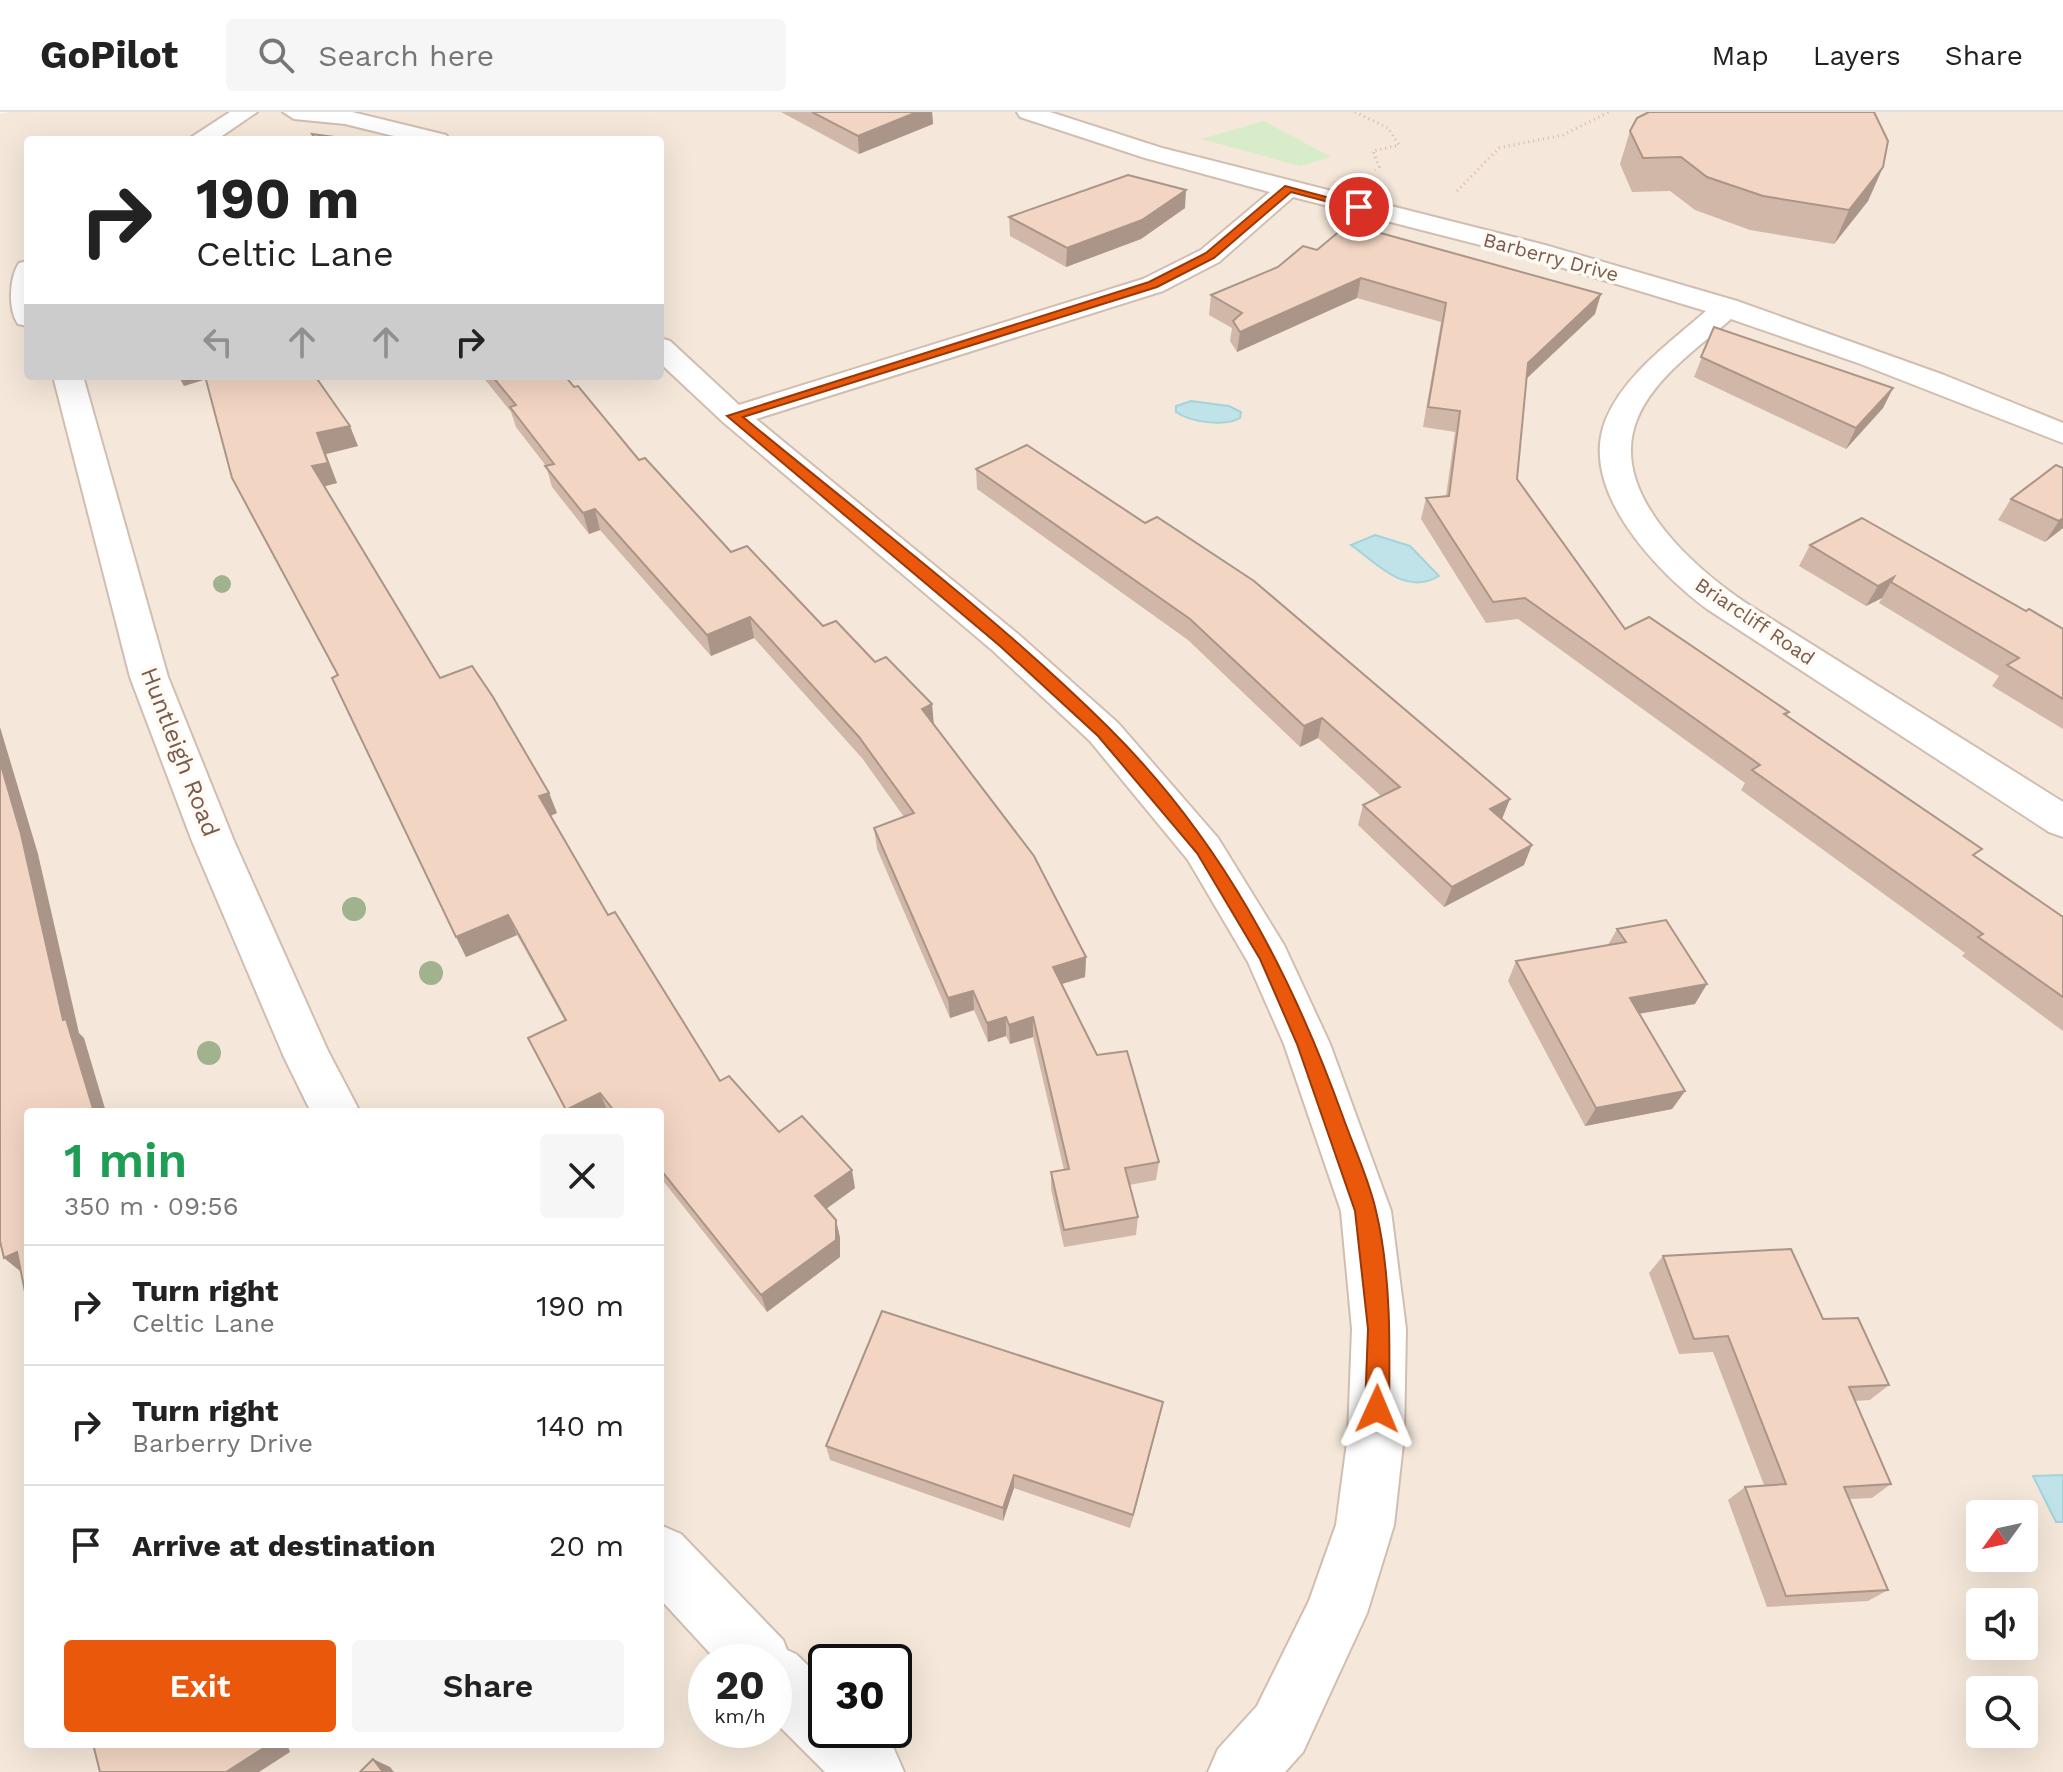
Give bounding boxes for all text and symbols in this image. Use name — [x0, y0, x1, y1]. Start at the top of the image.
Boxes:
search box — [226, 19, 786, 91]
text: GoPilot — [40, 33, 178, 77]
icon: search — [254, 33, 298, 77]
text: Search here — [318, 38, 494, 73]
text: Map — [1712, 39, 1769, 72]
text: Layers — [1813, 39, 1901, 72]
text: Share — [1945, 39, 2023, 72]
text: 190 m — [196, 166, 359, 232]
icon: right — [64, 168, 168, 272]
pin — [1325, 173, 1393, 241]
icon: arrive — [1337, 185, 1381, 229]
street label: Barberry Drive — [1481, 227, 1621, 287]
text: Celtic Lane — [196, 233, 394, 275]
icon: left — [196, 320, 240, 364]
icon: ahead — [280, 320, 324, 364]
icon: ahead — [364, 320, 408, 364]
icon: right — [448, 320, 492, 364]
street label: Briarcliff Road — [1691, 572, 1819, 670]
street label: Huntleigh Road — [135, 663, 225, 841]
text: 1 min — [64, 1132, 187, 1189]
button: close — [540, 1134, 624, 1218]
text: 350 m · 09:56 — [64, 1191, 239, 1221]
text: Turn right — [132, 1273, 278, 1308]
icon: right — [64, 1283, 108, 1327]
text: 190 m — [536, 1288, 624, 1323]
text: Celtic Lane — [132, 1308, 275, 1338]
position arrow — [1335, 1367, 1419, 1451]
text: Turn right — [132, 1393, 278, 1428]
icon: right — [64, 1403, 108, 1447]
text: 140 m — [536, 1408, 624, 1443]
text: Barberry Drive — [132, 1428, 313, 1458]
north arrow — [1966, 1500, 2038, 1572]
map controls — [1966, 1500, 2038, 1748]
icon: arrive — [64, 1523, 108, 1567]
text: Arrive at destination — [132, 1528, 436, 1563]
text: 20 m — [549, 1528, 624, 1563]
button: sound — [1966, 1588, 2038, 1660]
button: Exit — [64, 1640, 336, 1732]
button: Share — [352, 1640, 624, 1732]
speed limit sign: 30 — [808, 1644, 912, 1748]
text: 20 — [715, 1662, 765, 1709]
button: search — [1966, 1676, 2038, 1748]
text: km/h — [714, 1704, 766, 1728]

